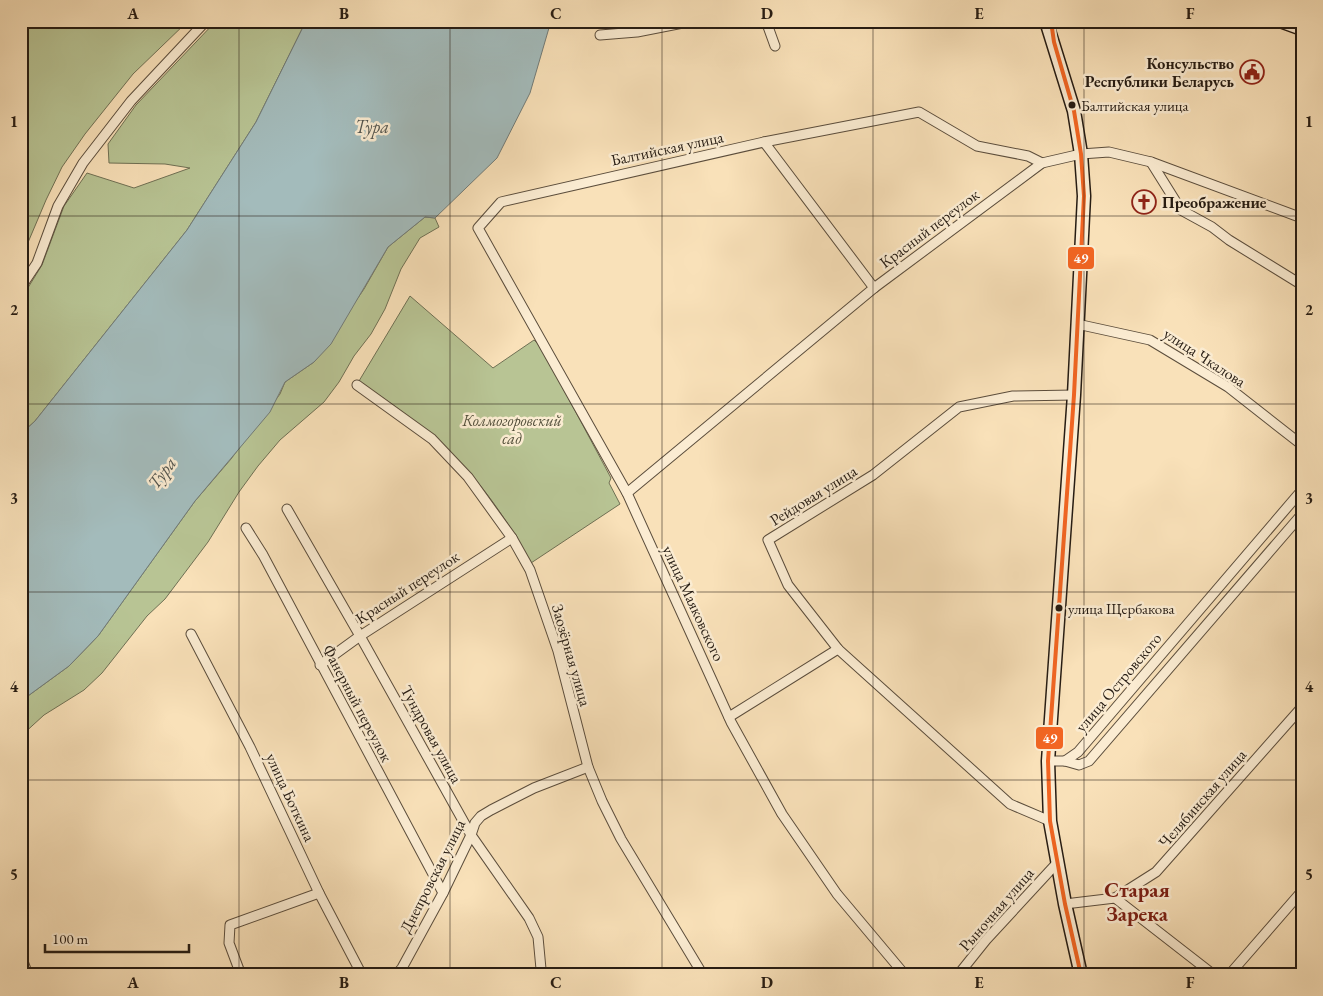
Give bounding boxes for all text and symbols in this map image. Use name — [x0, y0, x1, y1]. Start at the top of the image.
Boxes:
text: A — [126, 3, 139, 24]
text: B — [339, 3, 349, 24]
text: C — [550, 3, 562, 24]
text: D — [761, 3, 773, 24]
text: E — [974, 3, 984, 24]
text: F — [1186, 3, 1195, 24]
place label: Консульство Республики Беларусь — [1085, 53, 1235, 92]
public building icon: Консульство Республики Беларусь — [1239, 59, 1265, 85]
place label: Балтийская улица — [1081, 96, 1189, 115]
marker: Балтийская улица — [1067, 100, 1077, 110]
text: 1 — [10, 111, 18, 132]
text: 1 — [1305, 111, 1313, 132]
water label: Тура — [355, 115, 389, 139]
street label: Балтийская улица — [609, 126, 726, 171]
street label: Красный переулок — [875, 184, 984, 273]
church icon: Преображение — [1131, 189, 1157, 215]
place label: Преображение — [1162, 192, 1267, 213]
line badge: 49 — [1067, 246, 1095, 270]
text: 49 — [1074, 249, 1089, 267]
text: 2 — [10, 299, 19, 320]
text: 2 — [1305, 299, 1314, 320]
street label: улица Чкалова — [1160, 323, 1250, 392]
park label: Колмогоровский сад — [461, 410, 562, 449]
water label: Тура — [142, 452, 182, 494]
street label: Рейдовая улица — [766, 460, 861, 531]
text: 3 — [10, 488, 18, 509]
text: 3 — [1305, 488, 1313, 509]
street label: улица Маяковского — [658, 542, 730, 665]
street label: Красный переулок — [351, 546, 463, 629]
place label: улица Щербакова — [1068, 599, 1175, 618]
street label: Заозёрная улица — [547, 602, 596, 709]
marker: улица Щербакова — [1054, 603, 1064, 613]
street label: улица Островского — [1071, 628, 1166, 737]
street label: Фанерный переулок — [318, 641, 397, 766]
text: 4 — [10, 676, 19, 697]
text: 4 — [1305, 676, 1314, 697]
street label: Тундровая улица — [396, 682, 467, 787]
line badge: 49 — [1035, 726, 1064, 750]
text: 49 — [1043, 729, 1058, 747]
street label: Челябинская улица — [1154, 744, 1251, 852]
street label: улица Боткина — [261, 750, 320, 845]
street label: Днепровская улица — [395, 815, 470, 937]
street label: Рыночная улица — [954, 863, 1039, 956]
text: 5 — [10, 864, 18, 885]
text: 5 — [1305, 864, 1313, 885]
district label: Старая Зарека — [1104, 876, 1170, 927]
scale bar — [45, 921, 189, 953]
text: 100 m — [52, 929, 89, 948]
text: A — [126, 972, 139, 993]
text: B — [339, 972, 349, 993]
text: C — [550, 972, 562, 993]
text: D — [761, 972, 773, 993]
text: E — [974, 972, 984, 993]
text: F — [1186, 972, 1195, 993]

